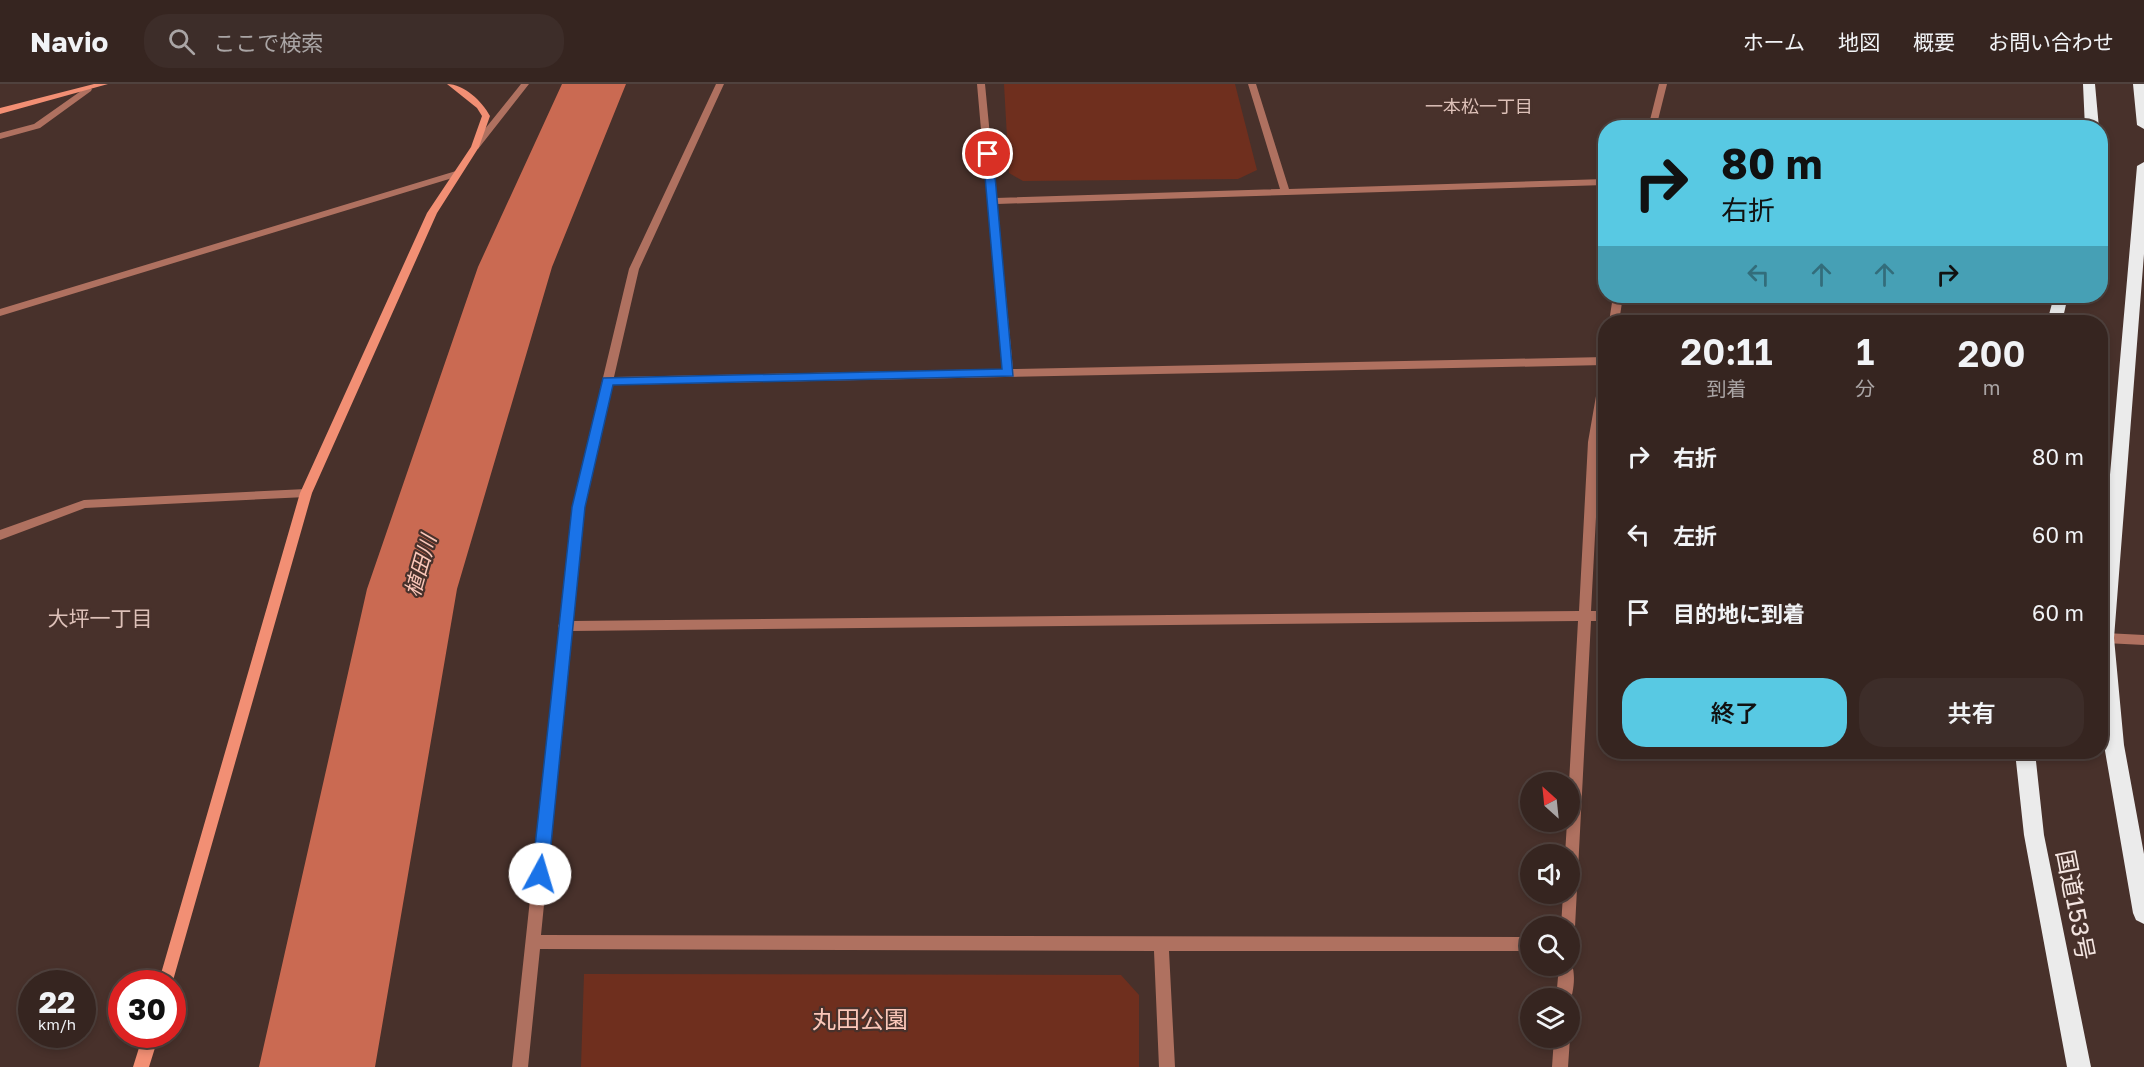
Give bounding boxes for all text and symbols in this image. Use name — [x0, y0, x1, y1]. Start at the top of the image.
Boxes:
search box — [144, 14, 564, 68]
text: Navio — [30, 25, 108, 58]
icon: search — [165, 25, 198, 58]
text: ここで検索 — [213, 29, 323, 56]
text: ホーム — [1743, 29, 1805, 55]
text: 地図 — [1838, 29, 1880, 55]
text: 概要 — [1913, 29, 1955, 55]
text: お問い合わせ — [1988, 29, 2114, 55]
district label: 一本松一丁目 — [1425, 95, 1533, 117]
pin — [962, 128, 1013, 179]
icon: arrive — [971, 137, 1004, 170]
text: 80 m — [1721, 138, 1822, 188]
icon: right — [1622, 144, 1700, 222]
text: 右折 — [1721, 194, 1775, 226]
icon: left — [1742, 258, 1775, 291]
icon: ahead — [1805, 258, 1838, 291]
icon: ahead — [1868, 258, 1901, 291]
icon: right — [1931, 258, 1964, 291]
text: 20:11 — [1681, 330, 1773, 373]
text: 1 — [1856, 330, 1874, 373]
text: 200 — [1958, 332, 2025, 375]
text: m — [1983, 375, 2000, 399]
text: 到着 — [1707, 376, 1747, 400]
text: 分 — [1855, 376, 1875, 400]
icon: right — [1622, 440, 1655, 473]
text: 80 m — [2032, 443, 2084, 470]
text: 右折 — [1673, 444, 1717, 471]
icon: left — [1622, 518, 1655, 551]
text: 60 m — [2032, 521, 2084, 548]
text: 左折 — [1673, 522, 1717, 549]
water label: 植田川 — [399, 530, 442, 600]
icon: arrive — [1622, 596, 1655, 629]
text: 60 m — [2032, 599, 2084, 626]
text: 目的地に到着 — [1673, 600, 1805, 627]
district label: 大坪一丁目 — [48, 605, 153, 631]
button: 終了 — [1622, 678, 1847, 747]
button: 共有 — [1859, 678, 2084, 747]
north arrow — [1520, 772, 1580, 832]
map controls — [1520, 772, 1580, 1048]
position arrow — [508, 842, 572, 906]
button: sound — [1520, 844, 1580, 904]
street label: 国道153号 — [2052, 847, 2101, 962]
button: search — [1520, 916, 1580, 976]
speed limit sign: 30 — [108, 970, 186, 1048]
text: 22 — [39, 984, 75, 1020]
button: layers — [1520, 988, 1580, 1048]
park label: 丸田公園 — [812, 1004, 908, 1033]
text: km/h — [38, 1015, 76, 1033]

